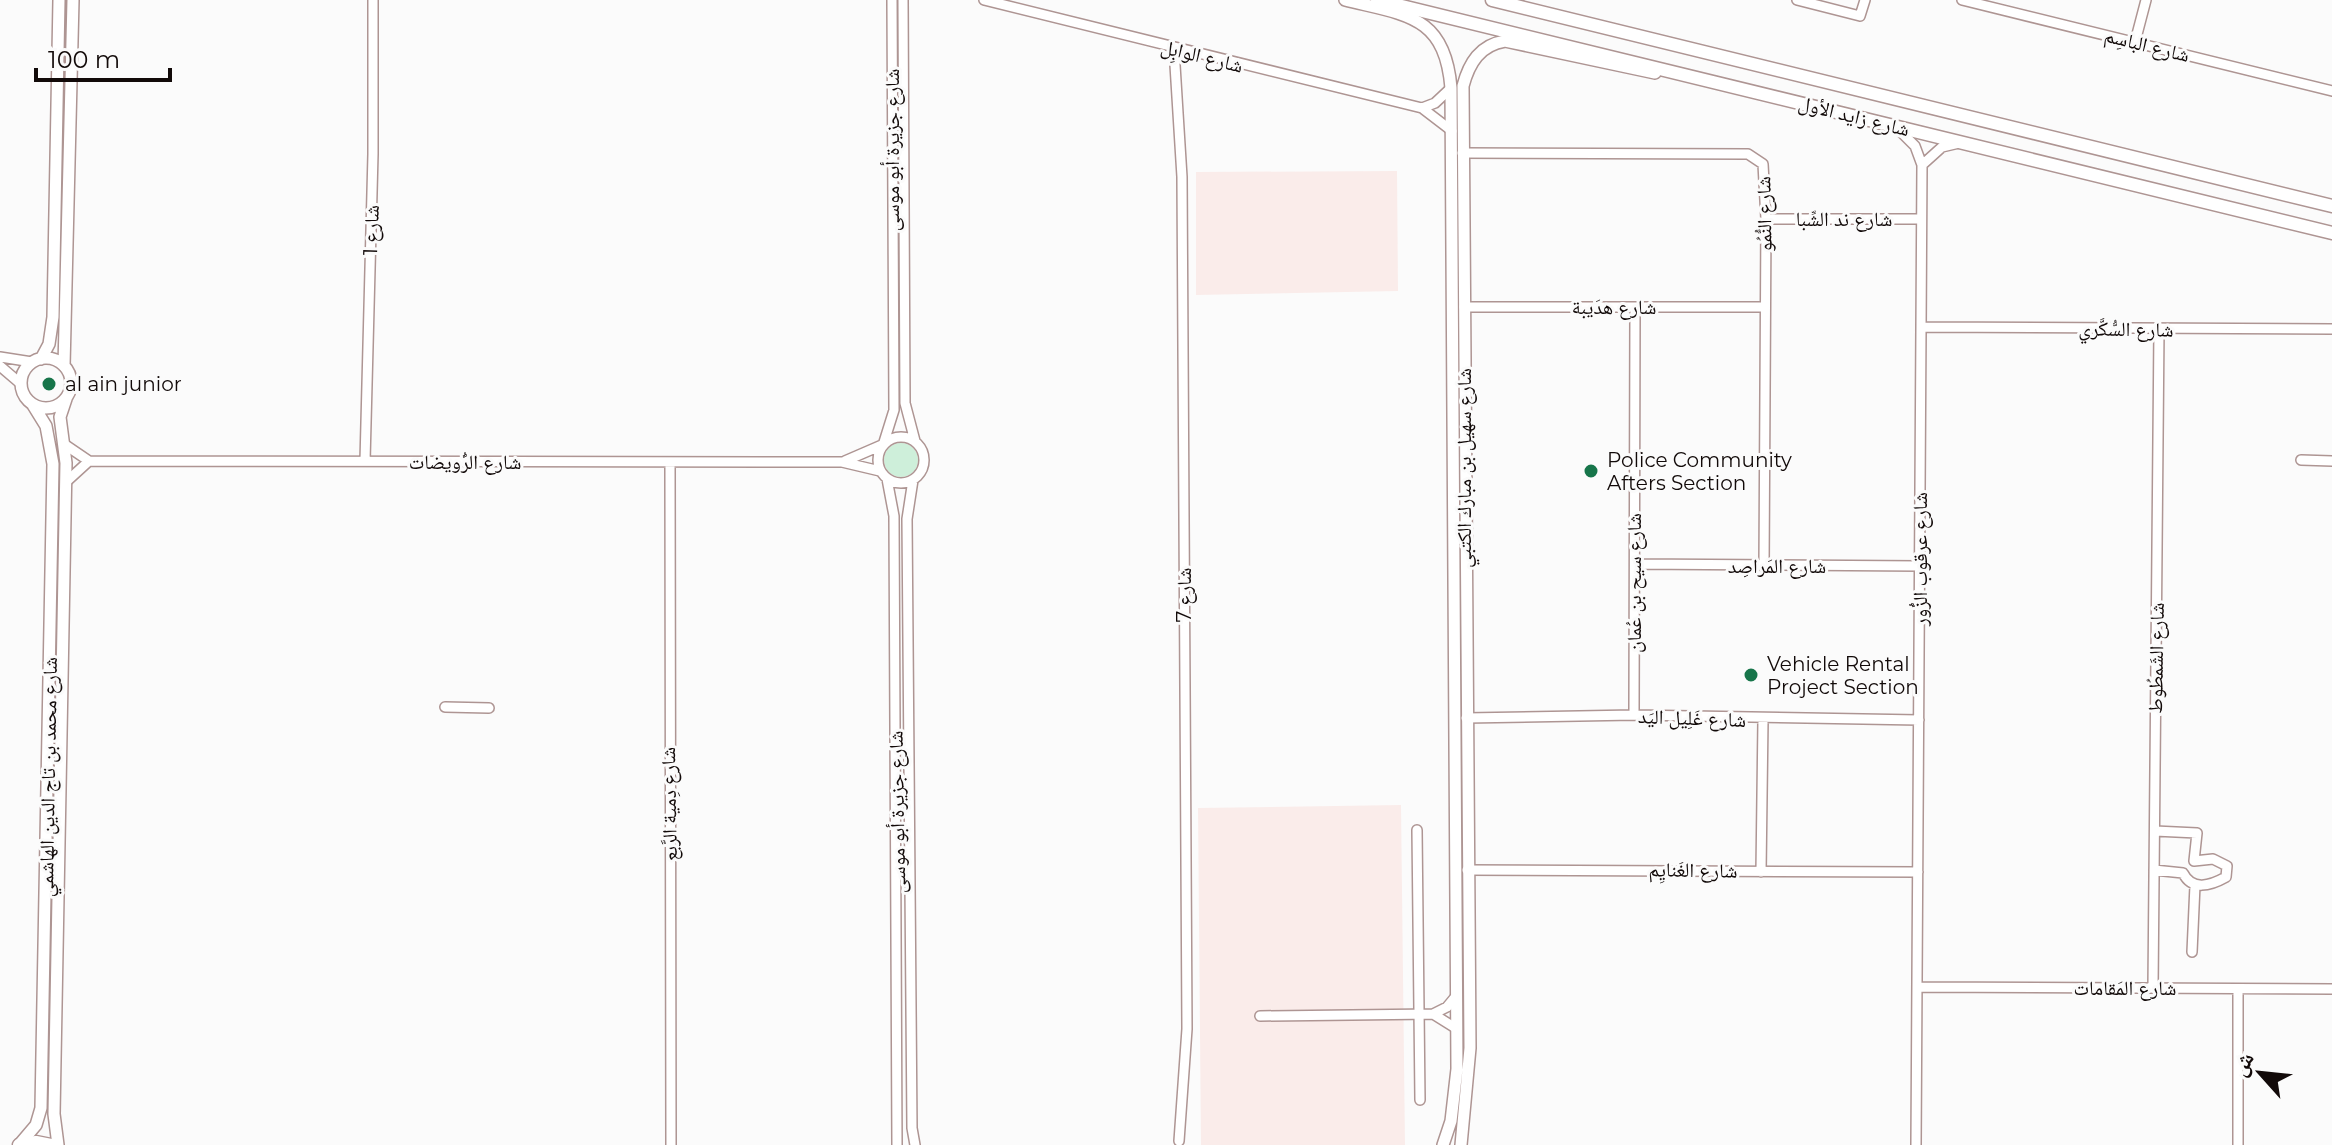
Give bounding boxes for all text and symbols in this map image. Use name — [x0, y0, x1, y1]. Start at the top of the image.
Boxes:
street label: شارع الباسِم — [2101, 23, 2192, 69]
scale bar — [36, 32, 170, 82]
street label: شارع الوابِل — [1158, 34, 1246, 81]
text: 100 m — [48, 45, 120, 74]
street label: شارع جزيرة أبو موسى — [880, 69, 905, 231]
street label: شارع زايد الأول — [1796, 91, 1912, 142]
street label: شارع النُّمُو — [1751, 176, 1778, 252]
street label: شارع 1 — [358, 204, 385, 256]
street label: شارع ند الشِّبا — [1796, 207, 1892, 232]
street label: شارع هدَيبة — [1572, 295, 1656, 320]
street label: شارع السُّكَّري — [2078, 316, 2174, 346]
street label: شارع سهيل بن مبارك الكتبي — [1452, 368, 1480, 568]
place label: al ain junior — [65, 372, 182, 396]
marker: al ain junior — [40, 375, 58, 393]
place label: Police Community Afters Section — [1607, 448, 1792, 495]
street label: شارع الرُّويضات — [409, 450, 521, 475]
marker: Police Community Afters Section — [1582, 462, 1600, 480]
street label: شارع عرقوب الزُّور — [1908, 492, 1933, 627]
street label: شارع سيح بن عُمان — [1622, 513, 1647, 653]
street label: شارع المَراصِد — [1728, 554, 1826, 579]
street label: شارع 7 — [1172, 567, 1197, 623]
street label: شارع الشَمطُوط — [2143, 602, 2170, 714]
place label: Vehicle Rental Project Section — [1767, 652, 1919, 699]
street label: شارع محمد بن تاج الدين الهاشمي — [34, 657, 66, 897]
marker: Vehicle Rental Project Section — [1742, 666, 1760, 684]
street label: شارع غَلِيل اليَد — [1637, 704, 1746, 733]
street label: شارع جزيرة أبو موسى — [884, 730, 911, 894]
street label: شارع دِمية الرَّبع — [656, 747, 683, 861]
street label: شارع الغَنايِم — [1648, 857, 1738, 886]
street label: شارع المَقامات — [2074, 976, 2176, 1001]
north arrow — [2220, 1033, 2300, 1113]
text: ش — [2225, 1048, 2260, 1081]

